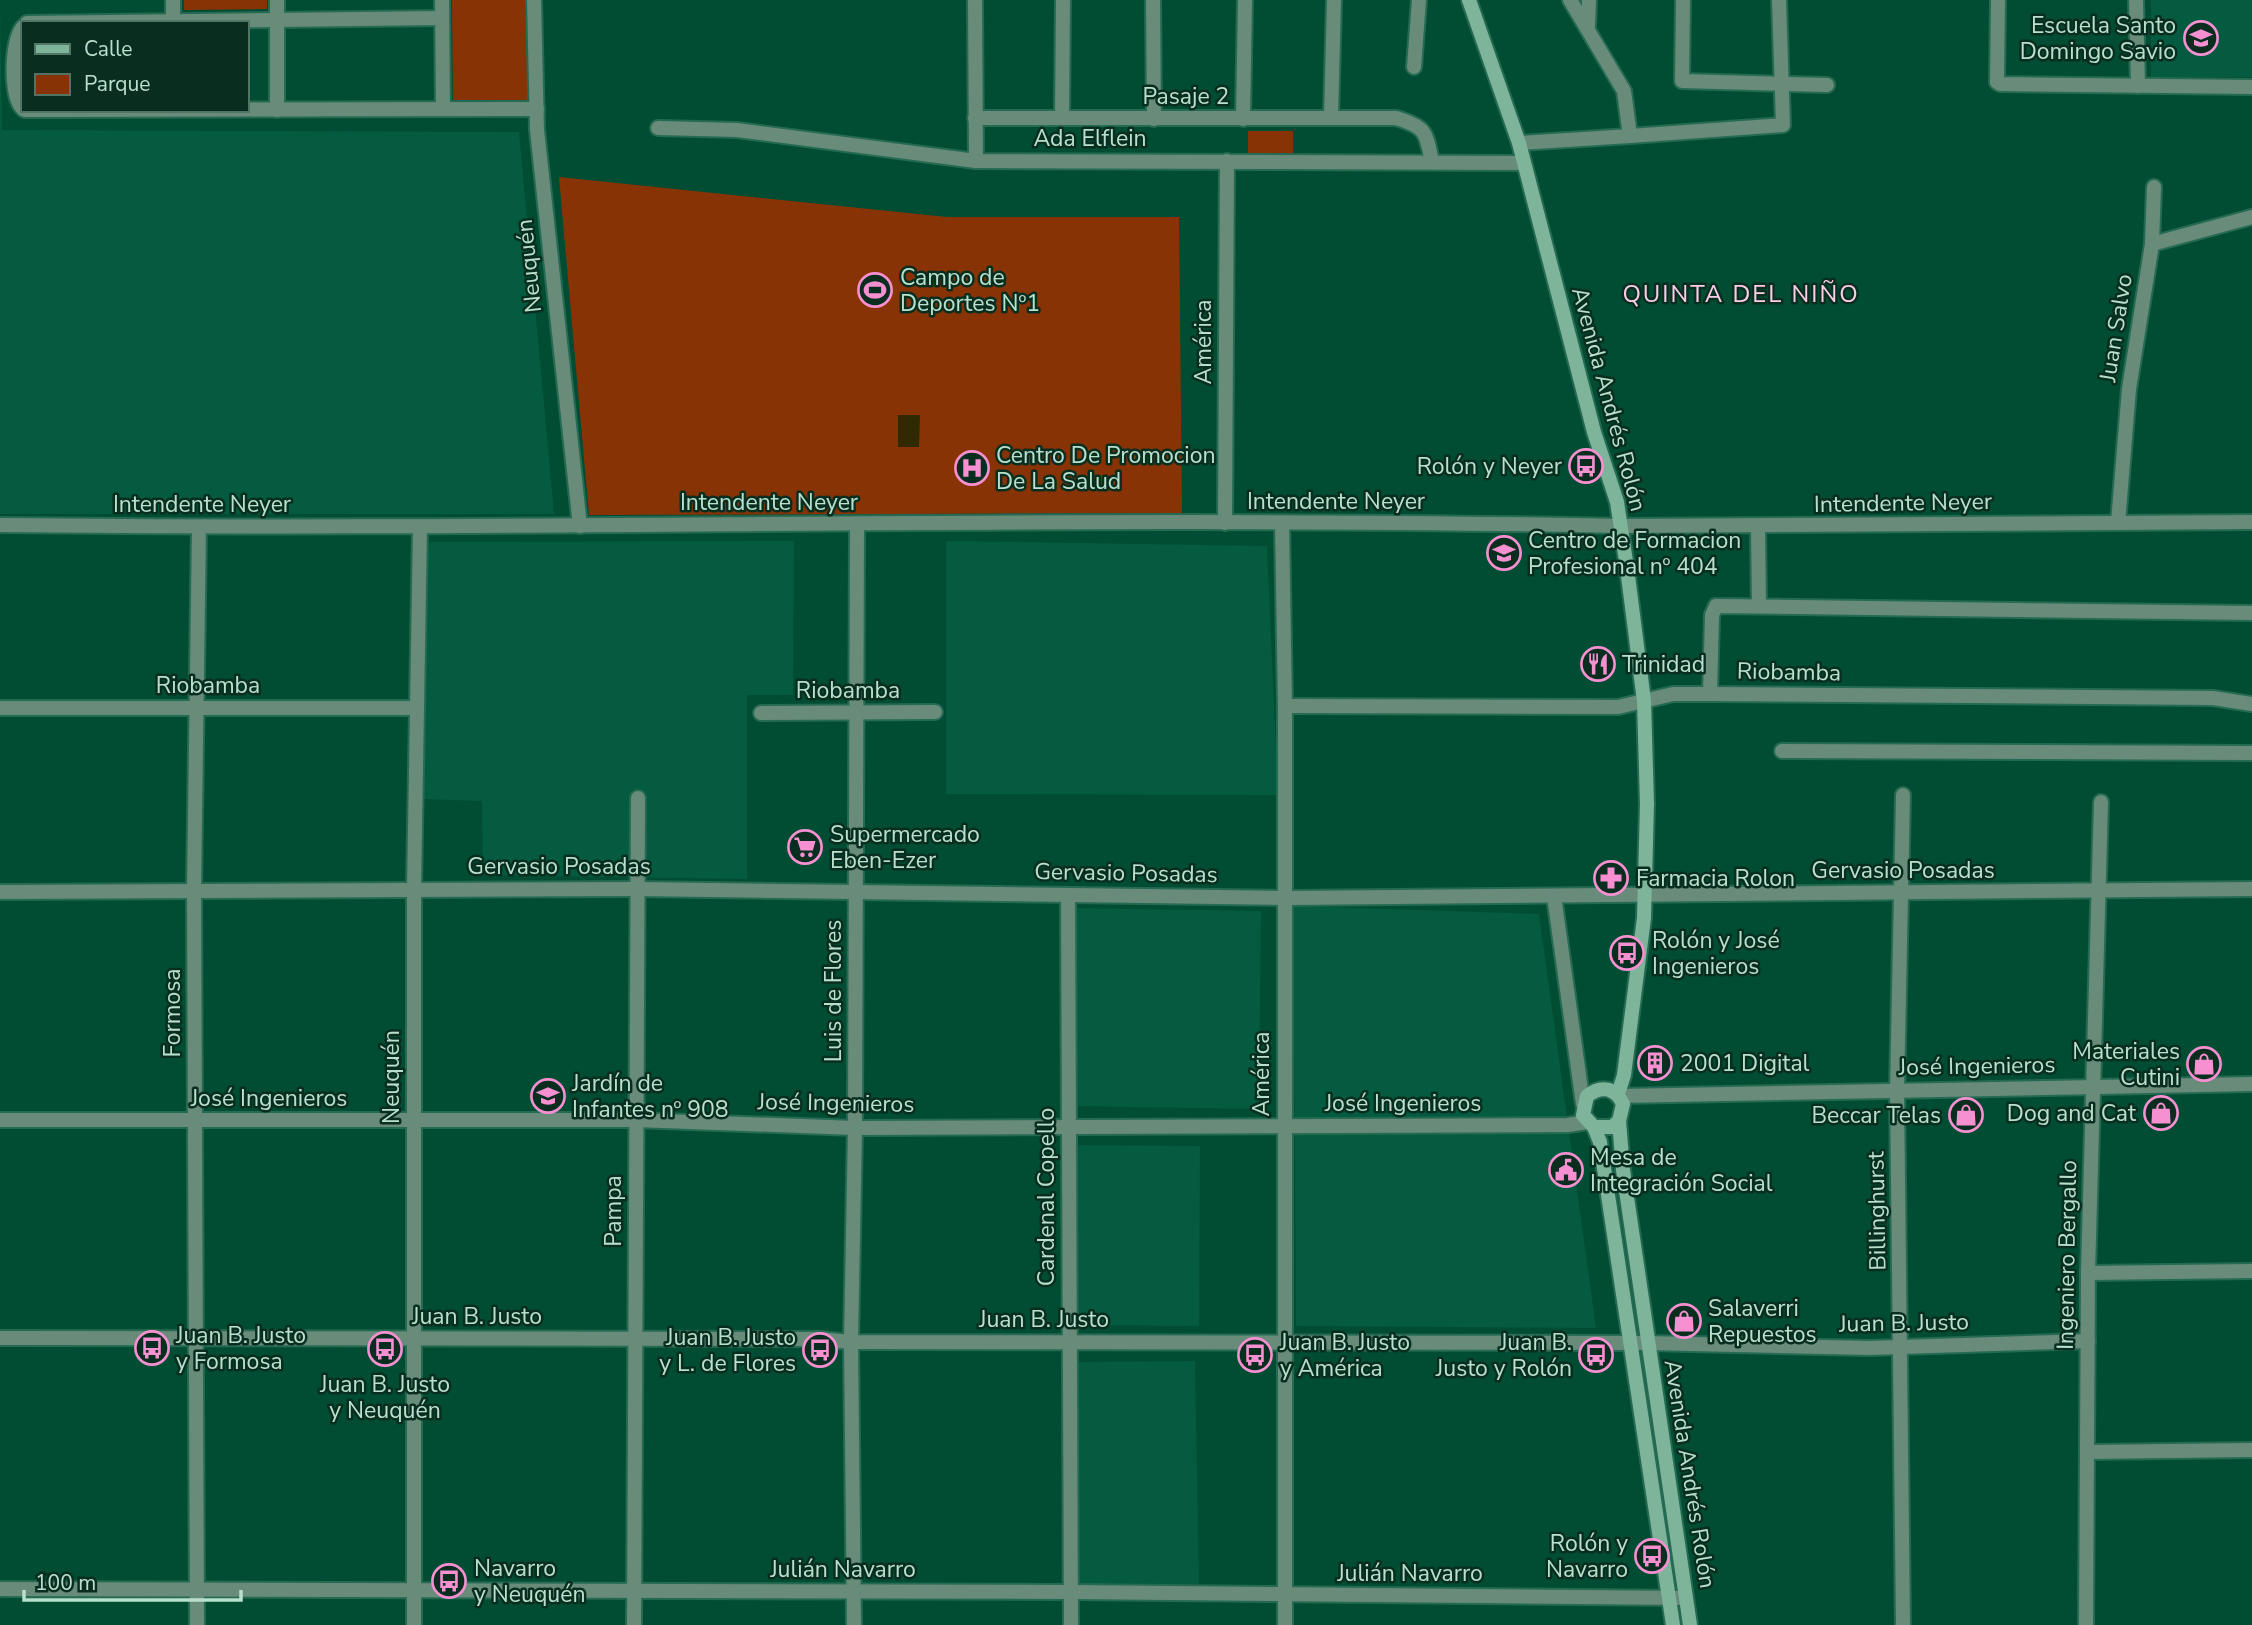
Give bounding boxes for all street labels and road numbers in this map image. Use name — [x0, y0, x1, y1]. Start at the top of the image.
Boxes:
street label: Pasaje 2 — [1143, 81, 1229, 112]
street label: Ada Elflein — [1033, 123, 1147, 154]
street label: Neuquén — [509, 218, 549, 314]
street label: Juan Salvo — [2092, 272, 2140, 385]
street label: Avenida Andrés Rolón — [1564, 283, 1654, 515]
street label: América — [1188, 299, 1219, 385]
street label: Intendente Neyer — [1247, 486, 1426, 517]
street label: Intendente Neyer — [1814, 486, 1993, 520]
street label: Intendente Neyer — [680, 487, 859, 518]
street label: Intendente Neyer — [113, 489, 292, 520]
street label: Riobamba — [1737, 656, 1841, 688]
street label: Riobamba — [156, 670, 260, 701]
street label: Riobamba — [796, 675, 900, 706]
street label: Gervasio Posadas — [467, 851, 651, 882]
street label: Gervasio Posadas — [1811, 855, 1995, 886]
street label: Gervasio Posadas — [1034, 856, 1218, 890]
street label: Luis de Flores — [818, 920, 849, 1062]
street label: Formosa — [157, 969, 188, 1057]
street label: Neuquén — [376, 1030, 407, 1124]
street label: América — [1246, 1031, 1277, 1117]
street label: José Ingenieros — [1897, 1049, 2056, 1083]
street label: José Ingenieros — [190, 1083, 347, 1114]
street label: José Ingenieros — [756, 1086, 915, 1120]
street label: José Ingenieros — [1324, 1088, 1481, 1119]
street label: Cardenal Copello — [1031, 1108, 1062, 1286]
street label: Billinghurst — [1860, 1150, 1894, 1271]
street label: Ingeniero Bergallo — [2050, 1160, 2084, 1350]
street label: Pampa — [598, 1175, 629, 1247]
street label: Juan B. Justo — [411, 1301, 542, 1332]
street label: Juan B. Justo — [978, 1304, 1109, 1335]
street label: Juan B. Justo — [1838, 1306, 1969, 1340]
street label: Avenida Andrés Rolón — [1657, 1358, 1723, 1590]
street label: Julián Navarro — [769, 1554, 916, 1585]
street label: Julián Navarro — [1336, 1558, 1483, 1589]

